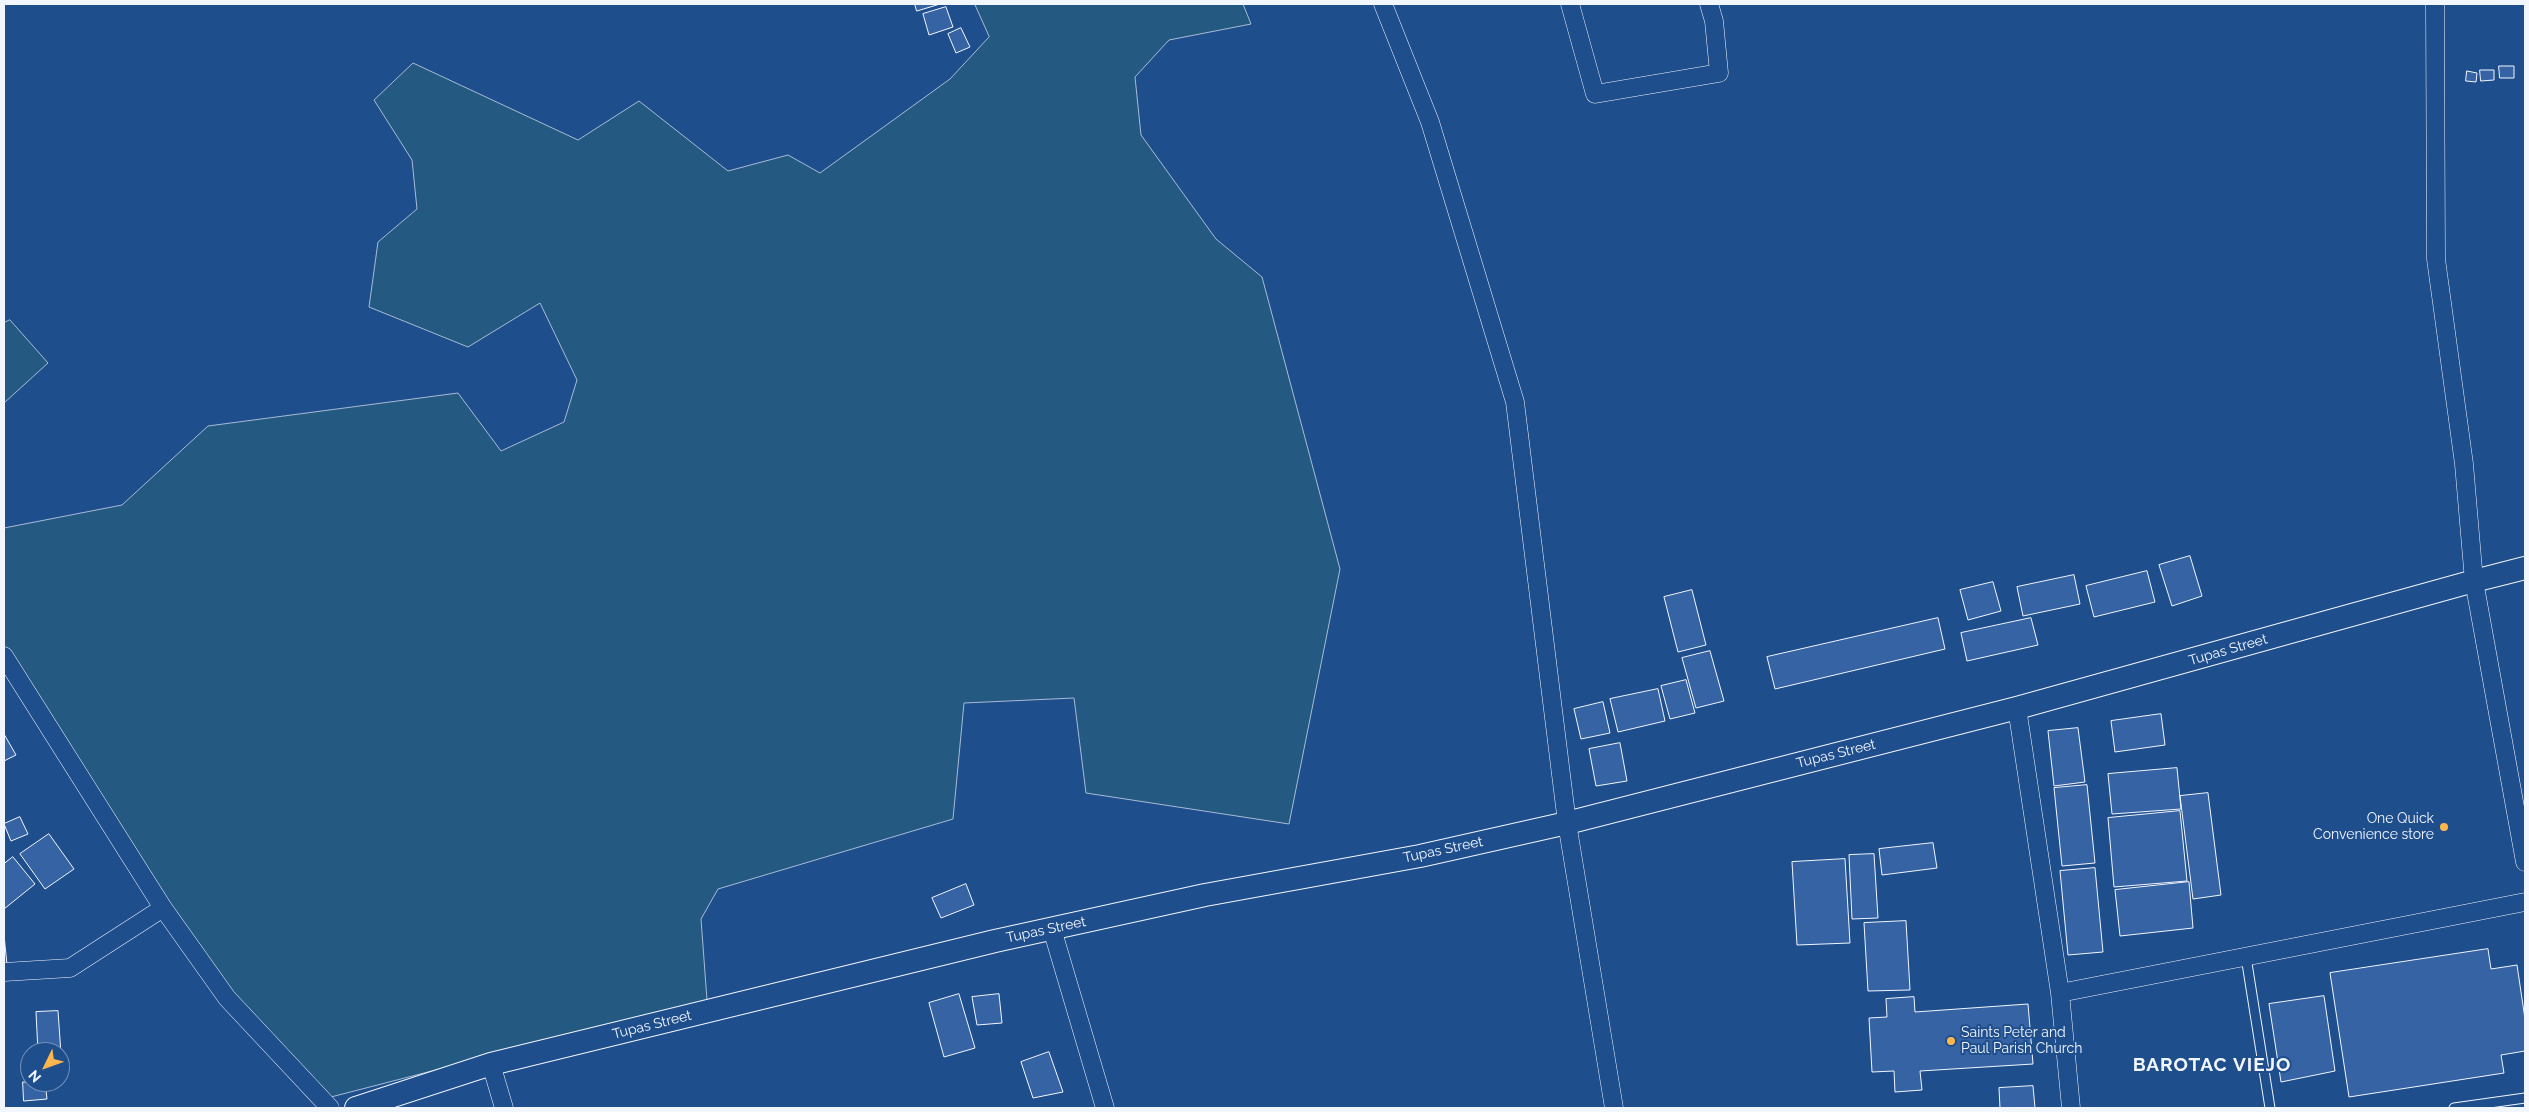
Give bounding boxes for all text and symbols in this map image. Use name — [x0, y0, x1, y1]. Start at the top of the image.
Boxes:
street label: Tupas Street — [2187, 631, 2269, 669]
street label: Tupas Street — [1795, 736, 1877, 772]
place label: One Quick Convenience store — [2313, 811, 2434, 844]
marker: One Quick Convenience store — [2438, 821, 2450, 833]
street label: Tupas Street — [1402, 833, 1484, 867]
street label: Tupas Street — [1005, 913, 1087, 947]
street label: Tupas Street — [611, 1007, 693, 1043]
place label: Saints Peter and Paul Parish Church — [1961, 1025, 2082, 1058]
marker: Saints Peter and Paul Parish Church — [1945, 1035, 1957, 1047]
north arrow — [20, 1042, 70, 1092]
district label: BAROTAC VIEJO — [2131, 1054, 2293, 1076]
text: N — [25, 1067, 44, 1086]

